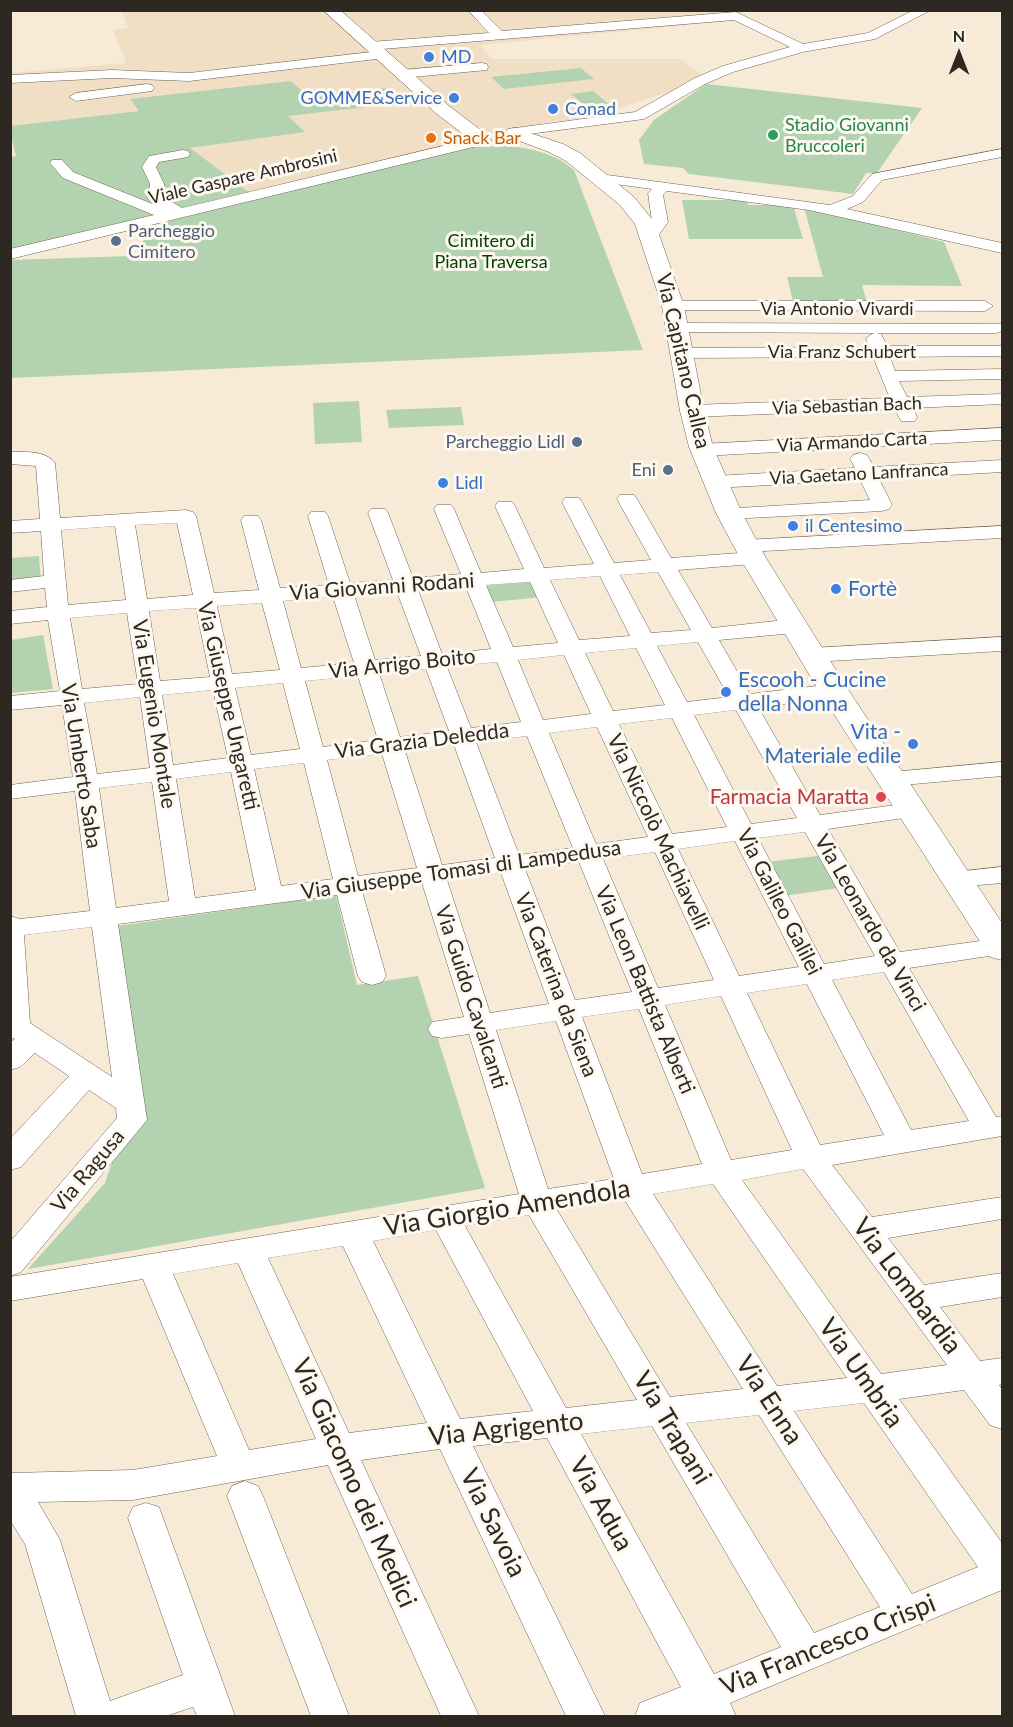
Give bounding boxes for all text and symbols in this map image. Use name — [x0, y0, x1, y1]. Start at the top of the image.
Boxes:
north arrow — [929, 24, 989, 84]
text: N — [953, 26, 965, 45]
place label: MD — [441, 46, 471, 68]
marker: MD — [422, 50, 436, 64]
place label: GOMME&Service — [300, 87, 442, 109]
marker: GOMME&Service — [447, 91, 461, 105]
place label: Conad — [565, 98, 616, 120]
marker: Conad — [546, 102, 560, 116]
place label: Stadio Giovanni Bruccoleri — [785, 114, 909, 156]
place label: Snack Bar — [443, 127, 521, 149]
marker: Stadio Giovanni Bruccoleri — [766, 128, 780, 142]
marker: Snack Bar — [424, 131, 438, 145]
street label: Viale Gaspare Ambrosini — [147, 145, 339, 209]
place label: Parcheggio Cimitero — [128, 220, 215, 262]
park label: Cimitero di Piana Traversa — [434, 230, 548, 272]
marker: Parcheggio Cimitero — [109, 234, 123, 248]
street label: Via Capitano Callea — [651, 271, 715, 451]
street label: Via Antonio Vivardi — [760, 298, 914, 320]
street label: Via Franz Schubert — [768, 341, 916, 363]
street label: Via Sebastian Bach — [772, 393, 922, 419]
street label: Via Armando Carta — [776, 427, 928, 457]
place label: Parcheggio Lidl — [445, 431, 565, 453]
marker: Parcheggio Lidl — [570, 435, 584, 449]
place label: Eni — [631, 459, 656, 481]
street label: Via Gaetano Lanfranca — [769, 459, 949, 489]
marker: Eni — [661, 463, 675, 477]
place label: Lidl — [455, 472, 483, 494]
marker: Lidl — [436, 476, 450, 490]
place label: il Centesimo — [805, 515, 902, 537]
marker: il Centesimo — [786, 519, 800, 533]
street label: Via Giovanni Rodani — [289, 568, 475, 606]
place label: Fortè — [848, 576, 897, 602]
marker: Fortè — [829, 582, 843, 596]
street label: Via Giuseppe Ungaretti — [192, 599, 264, 813]
street label: Via Eugenio Montale — [127, 618, 181, 810]
street label: Via Arrigo Boito — [327, 644, 477, 684]
place label: Escooh - Cucine della Nonna — [738, 667, 886, 717]
street label: Via Umberto Saba — [56, 682, 106, 850]
marker: Escooh - Cucine della Nonna — [719, 685, 733, 699]
street label: Via Grazia Deledda — [333, 718, 511, 764]
place label: Vita - Materiale edile — [764, 719, 901, 769]
street label: Via Niccolò Machiavelli — [602, 730, 714, 934]
marker: Vita - Materiale edile — [906, 737, 920, 751]
place label: Farmacia Maratta — [710, 784, 869, 810]
marker: Farmacia Maratta — [874, 790, 888, 804]
street label: Via Galileo Galilei — [731, 825, 827, 979]
street label: Via Leonardo da Vinci — [809, 830, 931, 1016]
street label: Via Giuseppe Tomasi di Lampedusa — [299, 835, 623, 905]
street label: Via Leon Battista Alberti — [590, 882, 700, 1098]
street label: Via Caterina da Siena — [509, 889, 603, 1081]
street label: Via Guido Cavalcanti — [429, 902, 513, 1092]
street label: Via Ragusa — [46, 1124, 130, 1218]
street label: Via Giorgio Amendola — [382, 1173, 632, 1243]
street label: Via Lombardia — [846, 1212, 968, 1360]
street label: Via Umbria — [812, 1312, 910, 1434]
street label: Via Enna — [729, 1350, 809, 1450]
street label: Via Giacomo dei Medici — [285, 1354, 423, 1612]
street label: Via Trapani — [626, 1366, 718, 1490]
street label: Via Agrigento — [427, 1405, 585, 1453]
street label: Via Adua — [562, 1452, 640, 1556]
street label: Via Savoia — [453, 1464, 533, 1582]
street label: Via Francesco Crispi — [716, 1588, 940, 1702]

